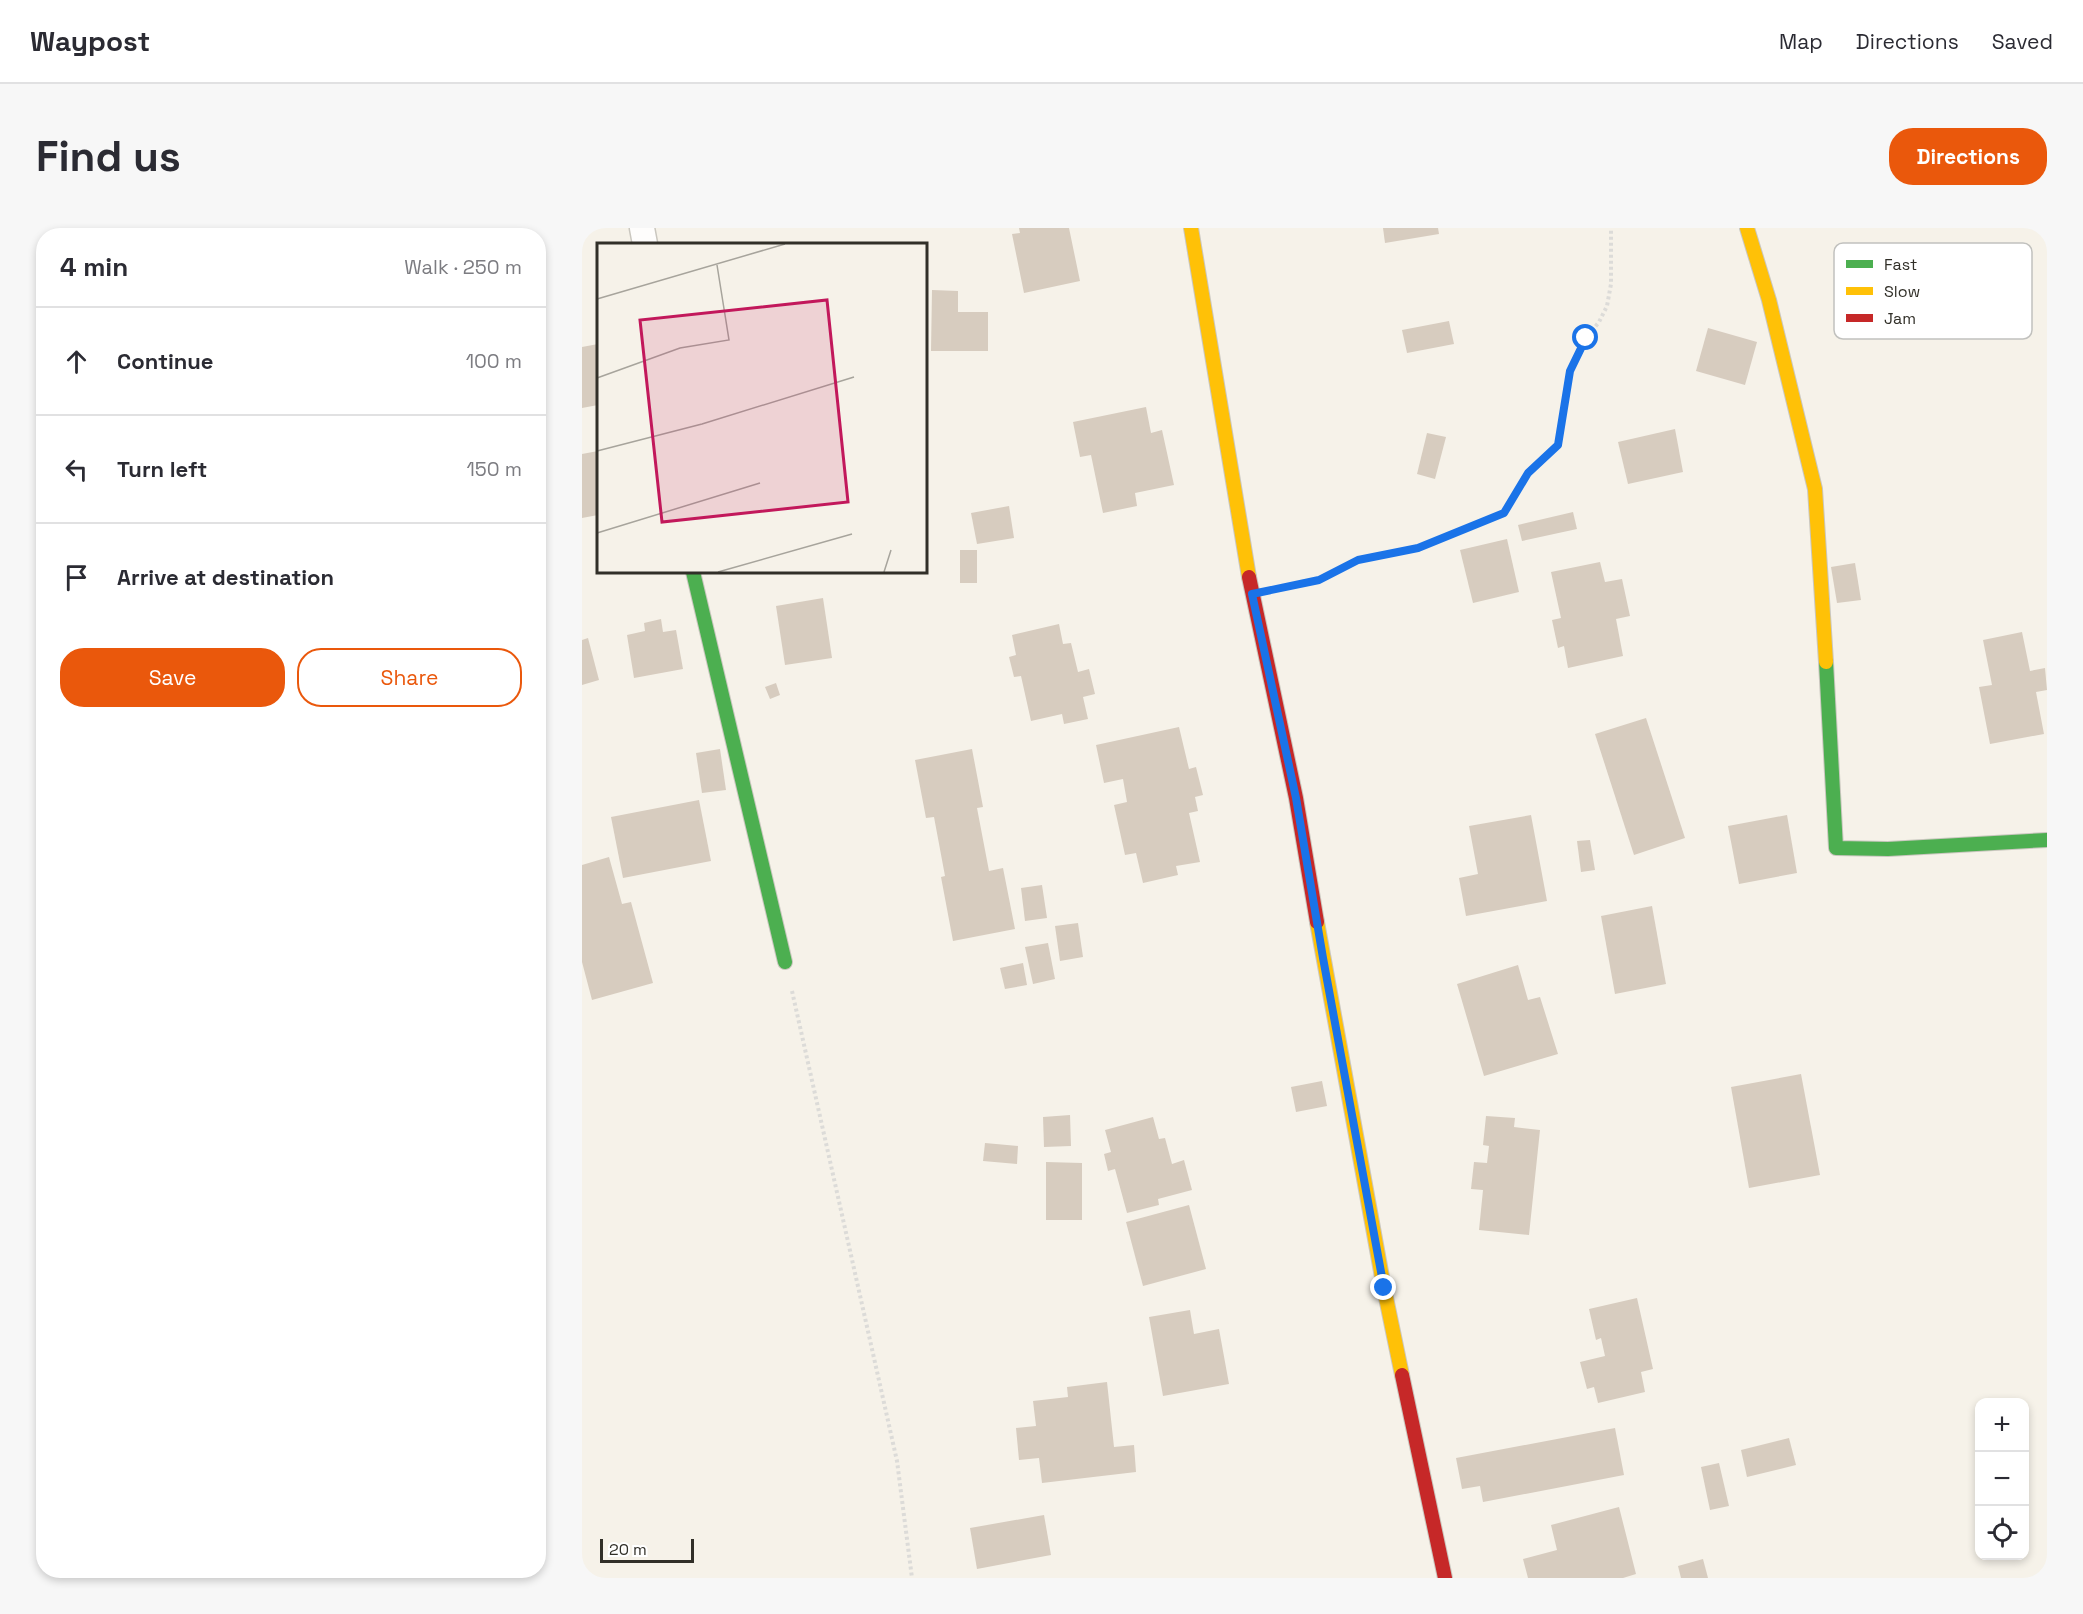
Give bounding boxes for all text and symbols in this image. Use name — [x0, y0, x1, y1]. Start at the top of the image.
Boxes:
text: Waypost — [30, 23, 150, 59]
text: Map — [1779, 28, 1823, 55]
text: Directions — [1856, 28, 1959, 55]
text: Saved — [1992, 28, 2053, 55]
button: Directions — [1889, 128, 2047, 185]
text: Find us — [36, 130, 181, 183]
inset map — [597, 243, 927, 573]
legend — [1834, 243, 2032, 339]
text: 4 min — [60, 250, 128, 284]
text: Walk · 250 m — [404, 254, 522, 280]
text: Fast — [1884, 254, 1917, 275]
text: Slow — [1884, 281, 1920, 302]
text: Jam — [1884, 308, 1916, 329]
route start — [1572, 324, 1598, 350]
icon: ahead — [60, 345, 93, 378]
text: Continue — [117, 347, 213, 375]
text: 100 m — [466, 348, 522, 374]
icon: left — [60, 453, 93, 486]
text: Turn left — [117, 455, 207, 483]
text: 150 m — [467, 456, 522, 482]
icon: arrive — [60, 561, 93, 594]
text: Arrive at destination — [117, 563, 334, 591]
button: Save — [60, 648, 285, 707]
button: Share — [297, 648, 522, 707]
route end — [1370, 1274, 1396, 1300]
map controls — [1975, 1398, 2029, 1560]
button: + — [1975, 1398, 2029, 1452]
button: − — [1975, 1452, 2029, 1506]
button: locate — [1975, 1506, 2029, 1560]
scale bar — [600, 1536, 694, 1564]
text: 20 m — [609, 1539, 647, 1560]

